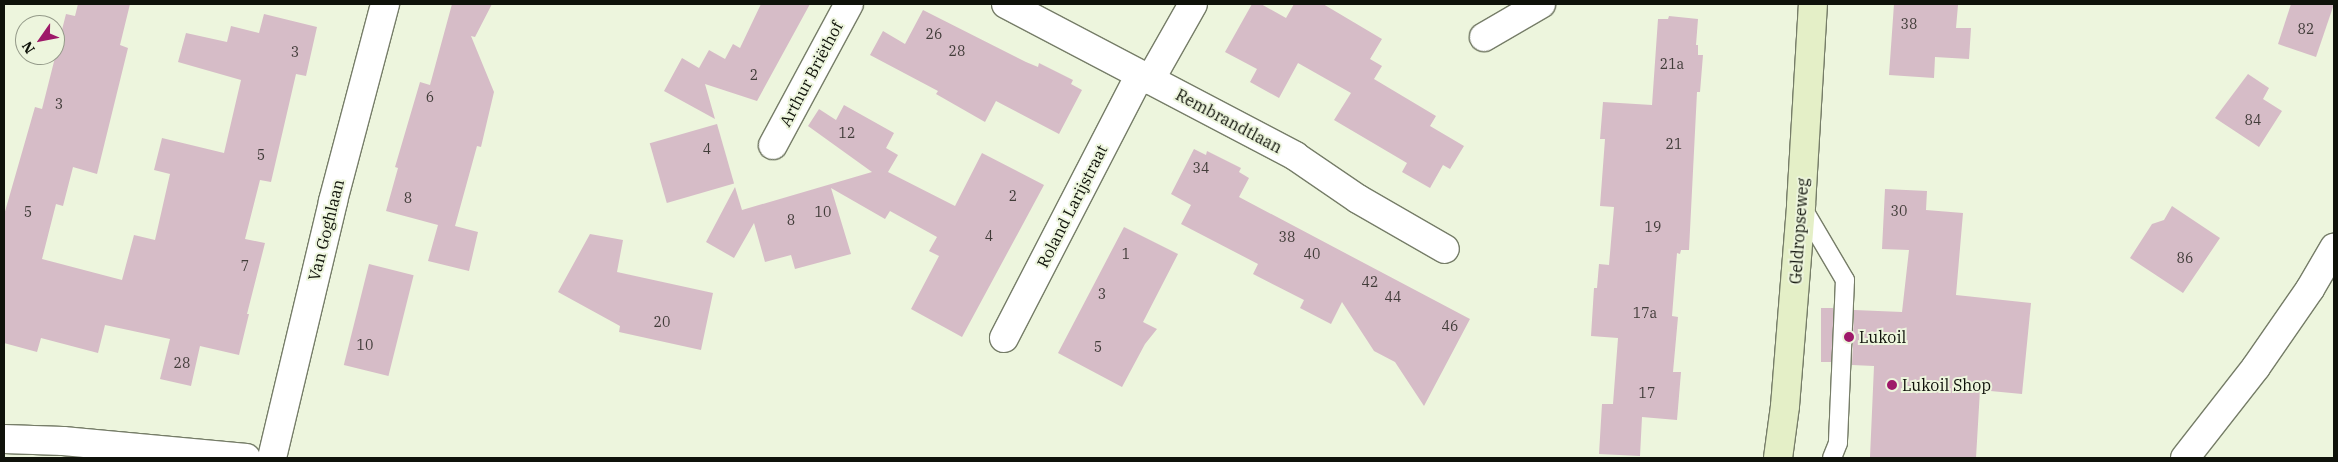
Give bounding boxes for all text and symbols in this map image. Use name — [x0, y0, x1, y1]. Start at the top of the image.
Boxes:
north arrow — [15, 15, 65, 65]
house number: 38 — [1901, 16, 1917, 32]
street label: Arthur Briëthof — [775, 18, 847, 130]
house number: 82 — [2298, 21, 2314, 37]
house number: 26 — [926, 26, 942, 42]
text: N — [18, 38, 39, 57]
house number: 28 — [949, 43, 965, 59]
house number: 3 — [291, 44, 299, 60]
house number: 21a — [1660, 56, 1684, 72]
house number: 2 — [750, 67, 758, 83]
street label: Rembrandtlaan — [1172, 85, 1286, 157]
house number: 6 — [426, 89, 434, 105]
house number: 3 — [55, 96, 63, 112]
house number: 84 — [2245, 112, 2261, 128]
house number: 12 — [839, 125, 855, 141]
house number: 21 — [1666, 136, 1682, 152]
house number: 4 — [703, 141, 711, 157]
street label: Roland Larijstraat — [1033, 141, 1111, 271]
house number: 5 — [257, 147, 265, 163]
house number: 34 — [1193, 160, 1209, 176]
street label: Van Goghlaan — [304, 177, 348, 283]
street label: Geldropseweg — [1786, 177, 1812, 285]
house number: 2 — [1009, 188, 1017, 204]
house number: 8 — [404, 190, 412, 206]
house number: 30 — [1891, 203, 1907, 219]
house number: 5 — [24, 204, 32, 220]
house number: 10 — [815, 204, 831, 220]
house number: 8 — [787, 212, 795, 228]
house number: 19 — [1645, 219, 1661, 235]
house number: 4 — [985, 228, 993, 244]
house number: 38 — [1279, 229, 1295, 245]
house number: 1 — [1122, 246, 1130, 262]
house number: 40 — [1304, 246, 1320, 262]
house number: 86 — [2177, 250, 2193, 266]
house number: 7 — [241, 258, 249, 274]
house number: 42 — [1362, 274, 1378, 290]
house number: 3 — [1098, 286, 1106, 302]
house number: 44 — [1385, 289, 1401, 305]
house number: 17a — [1633, 305, 1657, 321]
house number: 20 — [654, 314, 670, 330]
house number: 46 — [1442, 318, 1458, 334]
place label: Lukoil — [1859, 327, 1906, 347]
marker: Lukoil — [1843, 331, 1855, 343]
house number: 10 — [357, 337, 373, 353]
house number: 5 — [1094, 339, 1102, 355]
house number: 28 — [174, 355, 190, 371]
place label: Lukoil Shop — [1902, 375, 1991, 395]
marker: Lukoil Shop — [1886, 379, 1898, 391]
house number: 17 — [1639, 385, 1655, 401]

